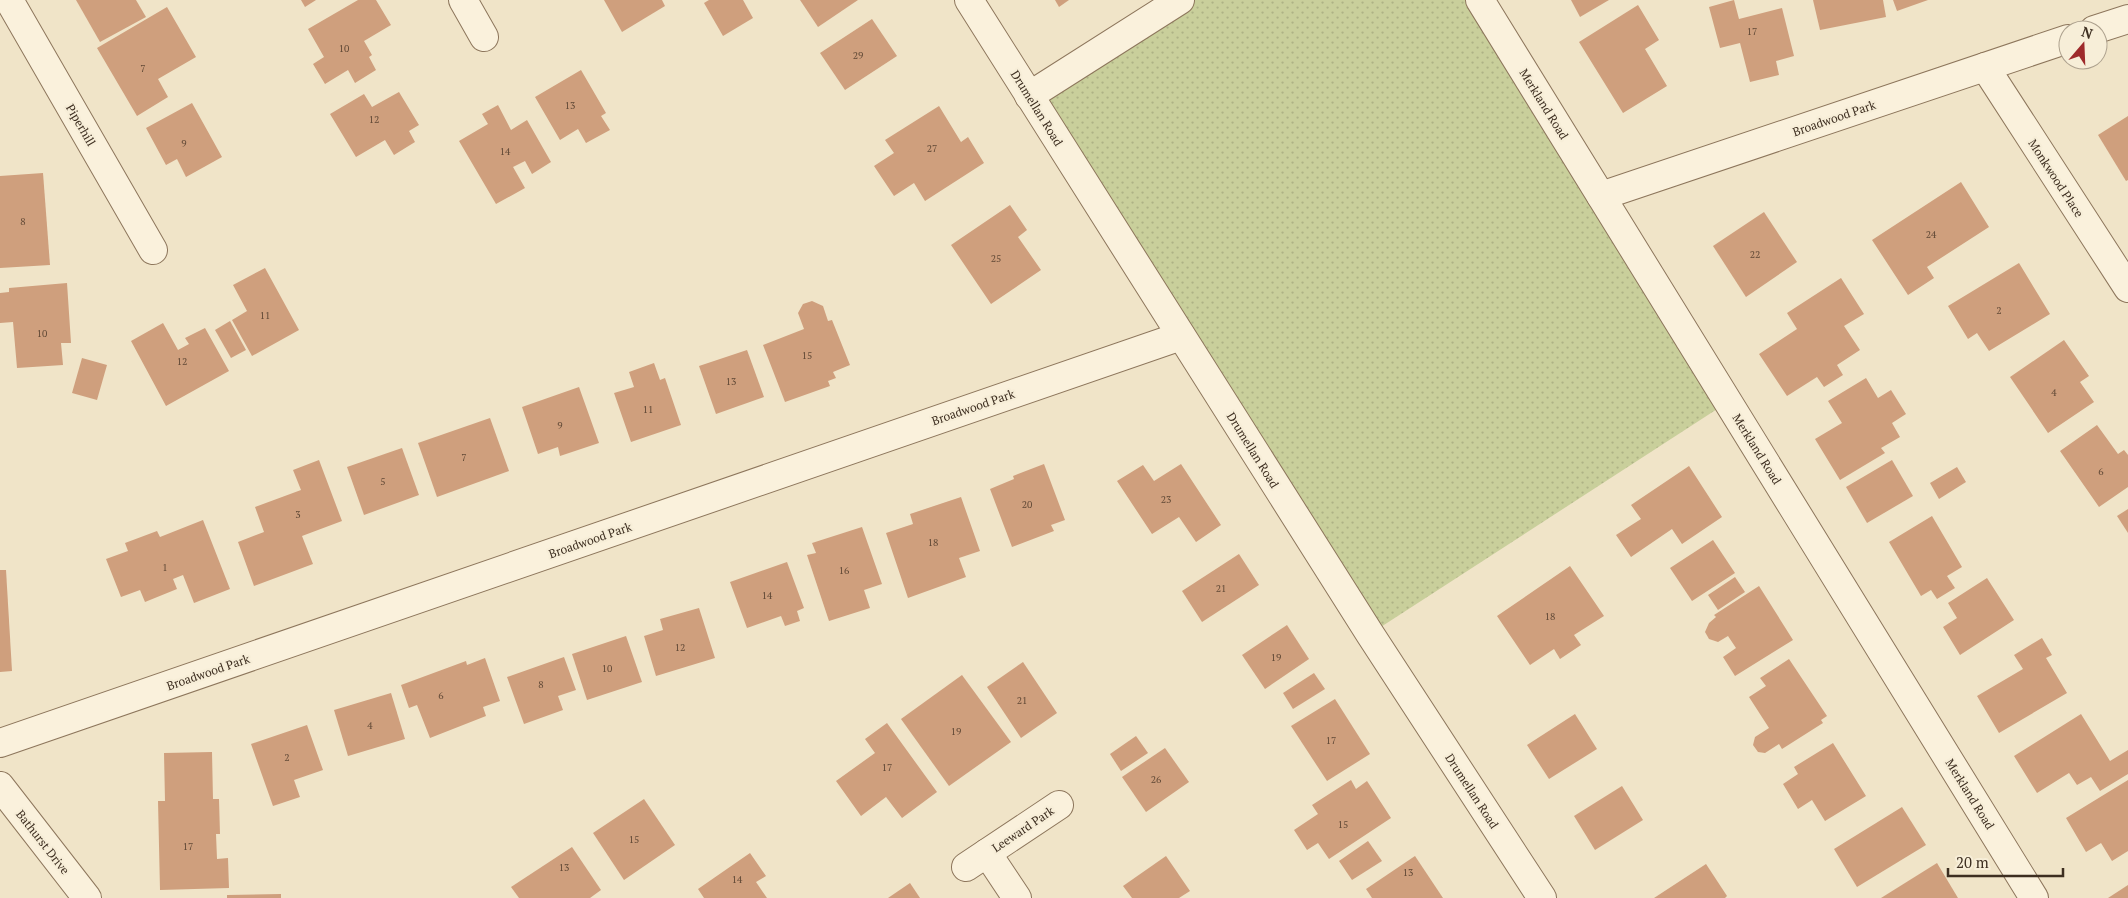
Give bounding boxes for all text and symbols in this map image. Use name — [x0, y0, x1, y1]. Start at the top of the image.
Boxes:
north arrow — [2058, 20, 2108, 70]
text: N — [2079, 22, 2096, 43]
house number: 17 — [1747, 25, 1757, 38]
house number: 10 — [339, 42, 349, 55]
house number: 29 — [853, 49, 863, 62]
house number: 7 — [140, 62, 146, 75]
street label: Merkland Road — [1516, 66, 1572, 142]
street label: Drumellan Road — [1008, 67, 1066, 149]
street label: Broadwood Park — [1791, 97, 1878, 139]
house number: 13 — [565, 99, 575, 112]
street label: Piperhill — [63, 101, 99, 149]
house number: 12 — [369, 113, 379, 126]
street label: Monkwood Place — [2025, 136, 2087, 220]
house number: 9 — [181, 137, 187, 150]
house number: 27 — [927, 142, 937, 155]
house number: 14 — [500, 145, 511, 158]
house number: 8 — [20, 215, 26, 228]
house number: 24 — [1926, 228, 1937, 241]
house number: 22 — [1750, 248, 1760, 261]
house number: 25 — [991, 252, 1001, 265]
house number: 2 — [1996, 304, 2002, 317]
house number: 11 — [260, 309, 270, 322]
house number: 10 — [37, 327, 47, 340]
house number: 15 — [802, 349, 812, 362]
house number: 12 — [177, 355, 187, 368]
house number: 13 — [726, 375, 736, 388]
street label: Broadwood Park — [930, 386, 1017, 428]
house number: 4 — [2051, 386, 2057, 399]
house number: 11 — [643, 403, 653, 416]
street label: Drumellan Road — [1224, 409, 1282, 491]
street label: Merkland Road — [1729, 411, 1785, 487]
house number: 9 — [557, 419, 563, 432]
house number: 7 — [461, 451, 467, 464]
house number: 6 — [2098, 465, 2104, 478]
house number: 5 — [380, 475, 386, 488]
house number: 23 — [1161, 493, 1171, 506]
house number: 20 — [1022, 498, 1032, 511]
house number: 3 — [295, 508, 301, 521]
street label: Broadwood Park — [547, 519, 634, 561]
house number: 18 — [928, 536, 938, 549]
house number: 1 — [162, 561, 168, 574]
house number: 16 — [839, 564, 850, 577]
house number: 21 — [1216, 582, 1226, 595]
house number: 14 — [762, 589, 773, 602]
house number: 18 — [1545, 610, 1555, 623]
house number: 12 — [675, 641, 685, 654]
street label: Broadwood Park — [165, 651, 252, 693]
house number: 19 — [1271, 651, 1281, 664]
house number: 10 — [602, 662, 612, 675]
house number: 8 — [538, 678, 544, 691]
house number: 6 — [438, 689, 444, 702]
house number: 21 — [1017, 694, 1027, 707]
house number: 4 — [367, 719, 373, 732]
house number: 19 — [951, 725, 961, 738]
house number: 17 — [1326, 734, 1336, 747]
house number: 2 — [284, 751, 290, 764]
street label: Drumellan Road — [1442, 751, 1502, 832]
street label: Merkland Road — [1942, 756, 1998, 832]
house number: 17 — [882, 761, 892, 774]
house number: 26 — [1151, 773, 1162, 786]
street label: Leeward Park — [989, 802, 1058, 855]
street label: Bathurst Drive — [13, 807, 73, 877]
house number: 15 — [1338, 818, 1348, 831]
house number: 15 — [629, 833, 639, 846]
house number: 17 — [183, 840, 193, 853]
scale bar — [1948, 846, 2063, 878]
text: 20 m — [1956, 852, 1989, 872]
house number: 13 — [559, 861, 569, 874]
house number: 13 — [1403, 866, 1413, 879]
house number: 14 — [732, 873, 743, 886]

